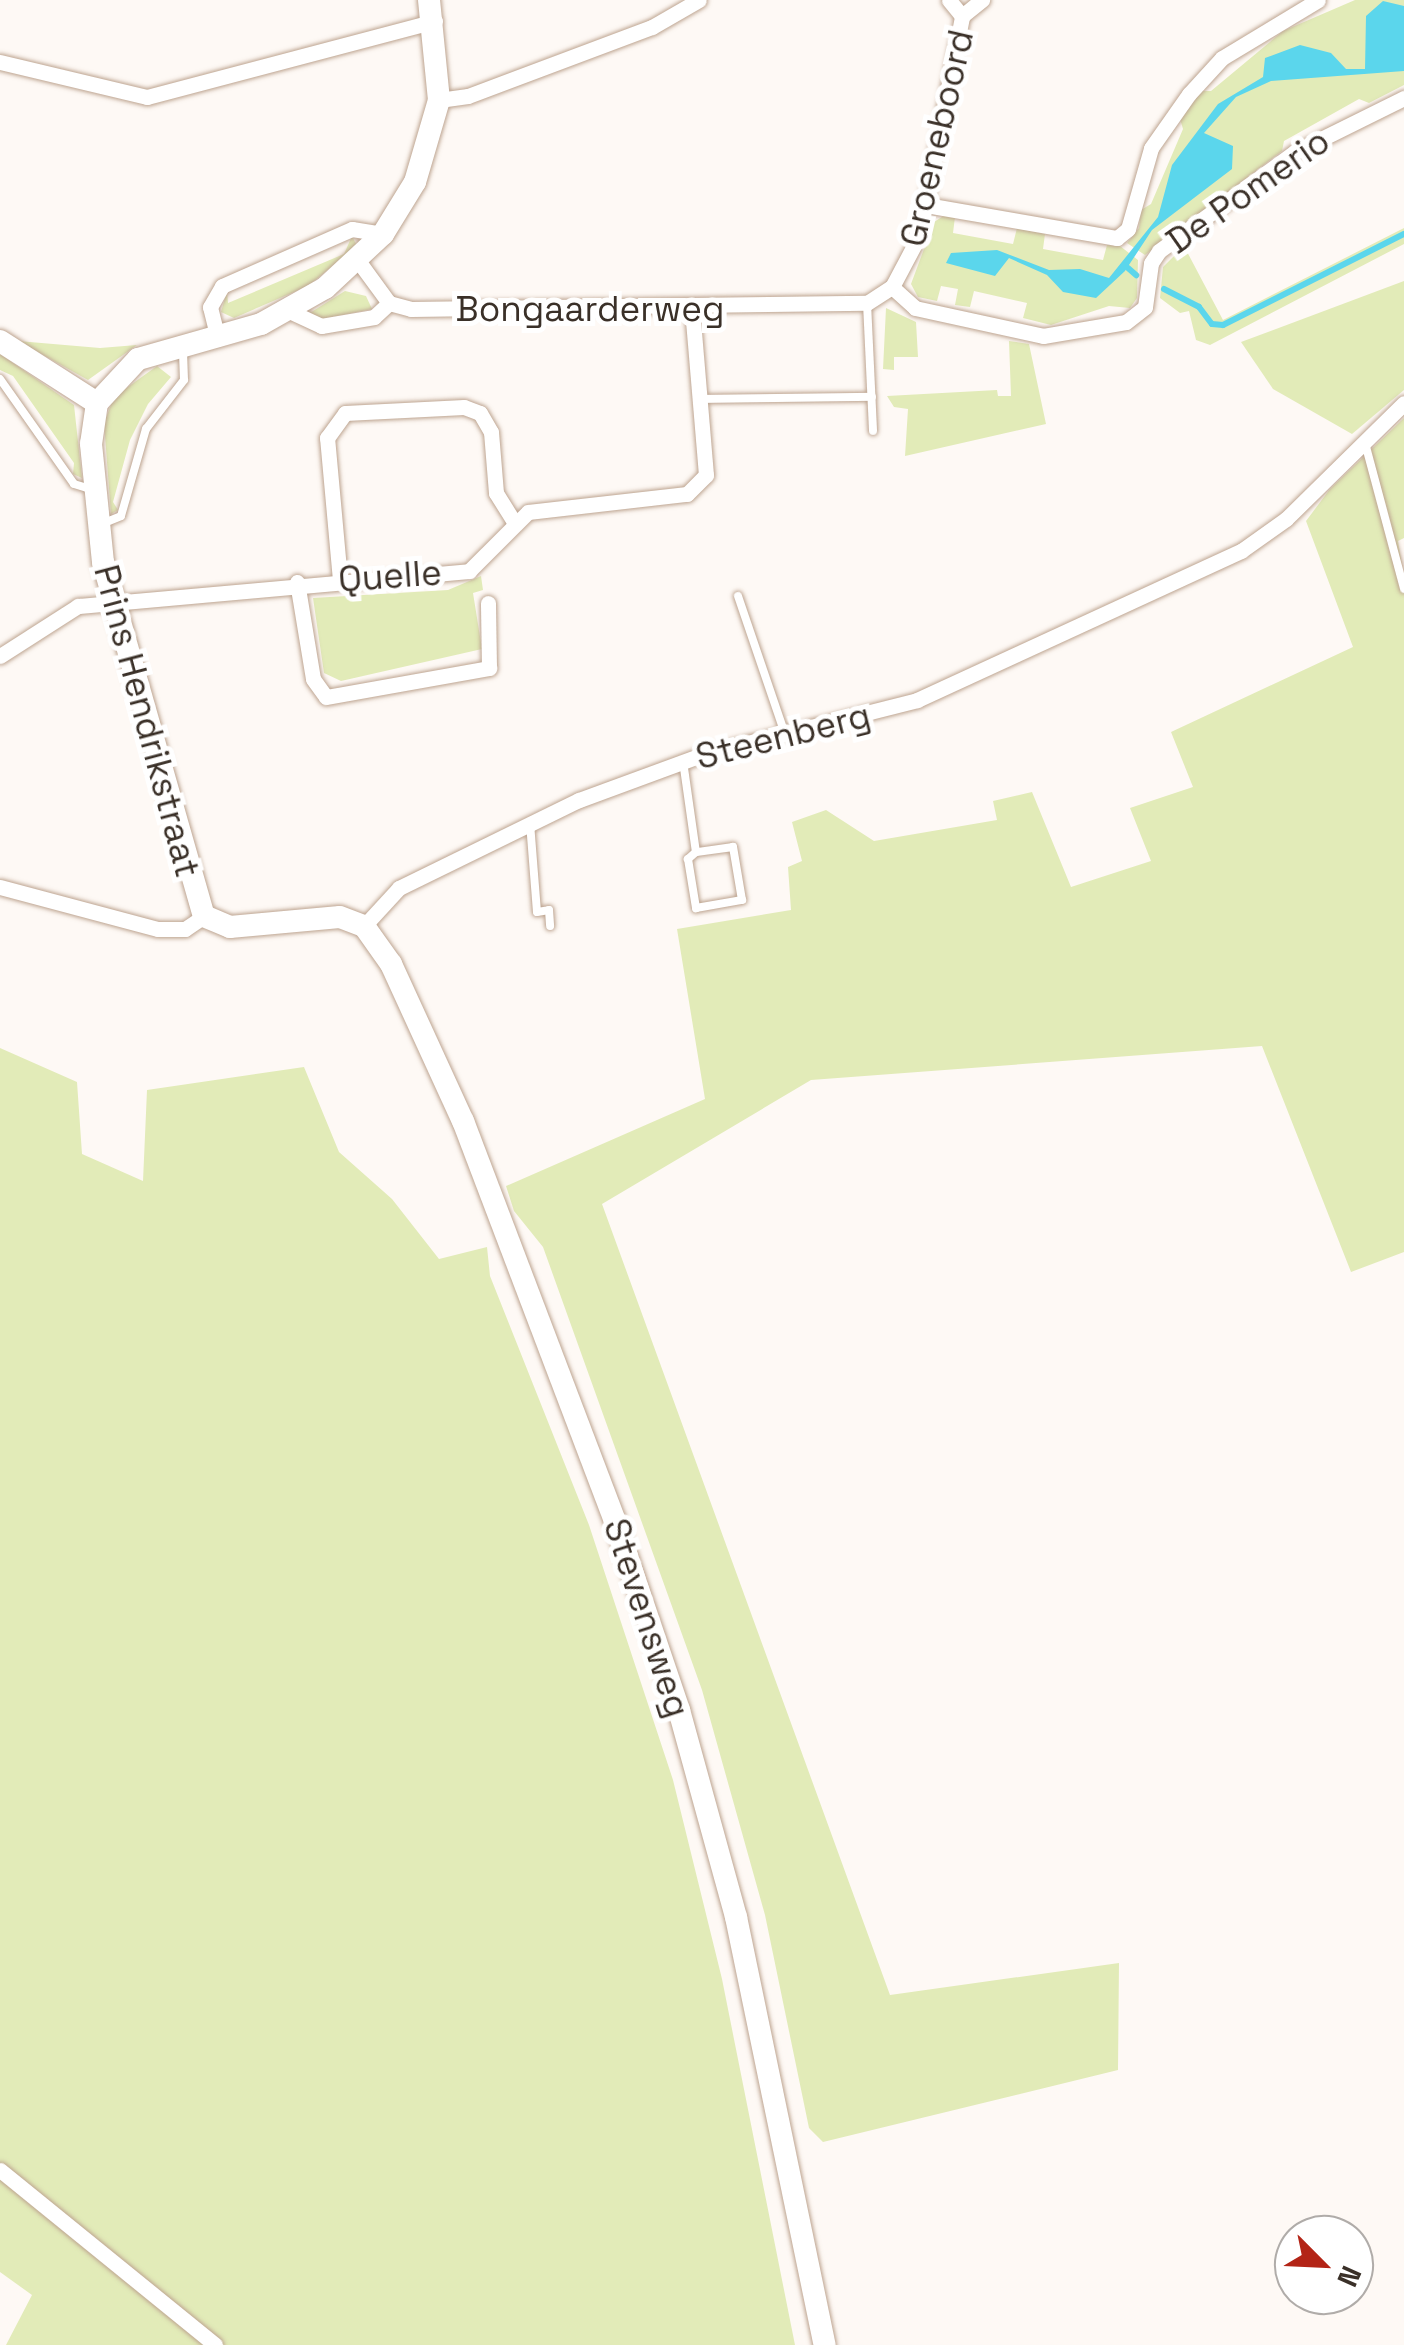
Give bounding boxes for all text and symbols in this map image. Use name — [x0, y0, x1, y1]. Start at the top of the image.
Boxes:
street label: Groeneboord — [892, 26, 982, 250]
street label: De Pomerio — [1158, 120, 1338, 262]
street label: Bongaarderweg — [456, 288, 724, 330]
street label: Quelle — [337, 551, 443, 601]
street label: Prins Hendrikstraat — [85, 560, 209, 882]
street label: Steenberg — [692, 694, 874, 778]
street label: Stevensweg — [595, 1513, 699, 1723]
north arrow — [1274, 2215, 1374, 2315]
text: N — [1329, 2260, 1370, 2292]

